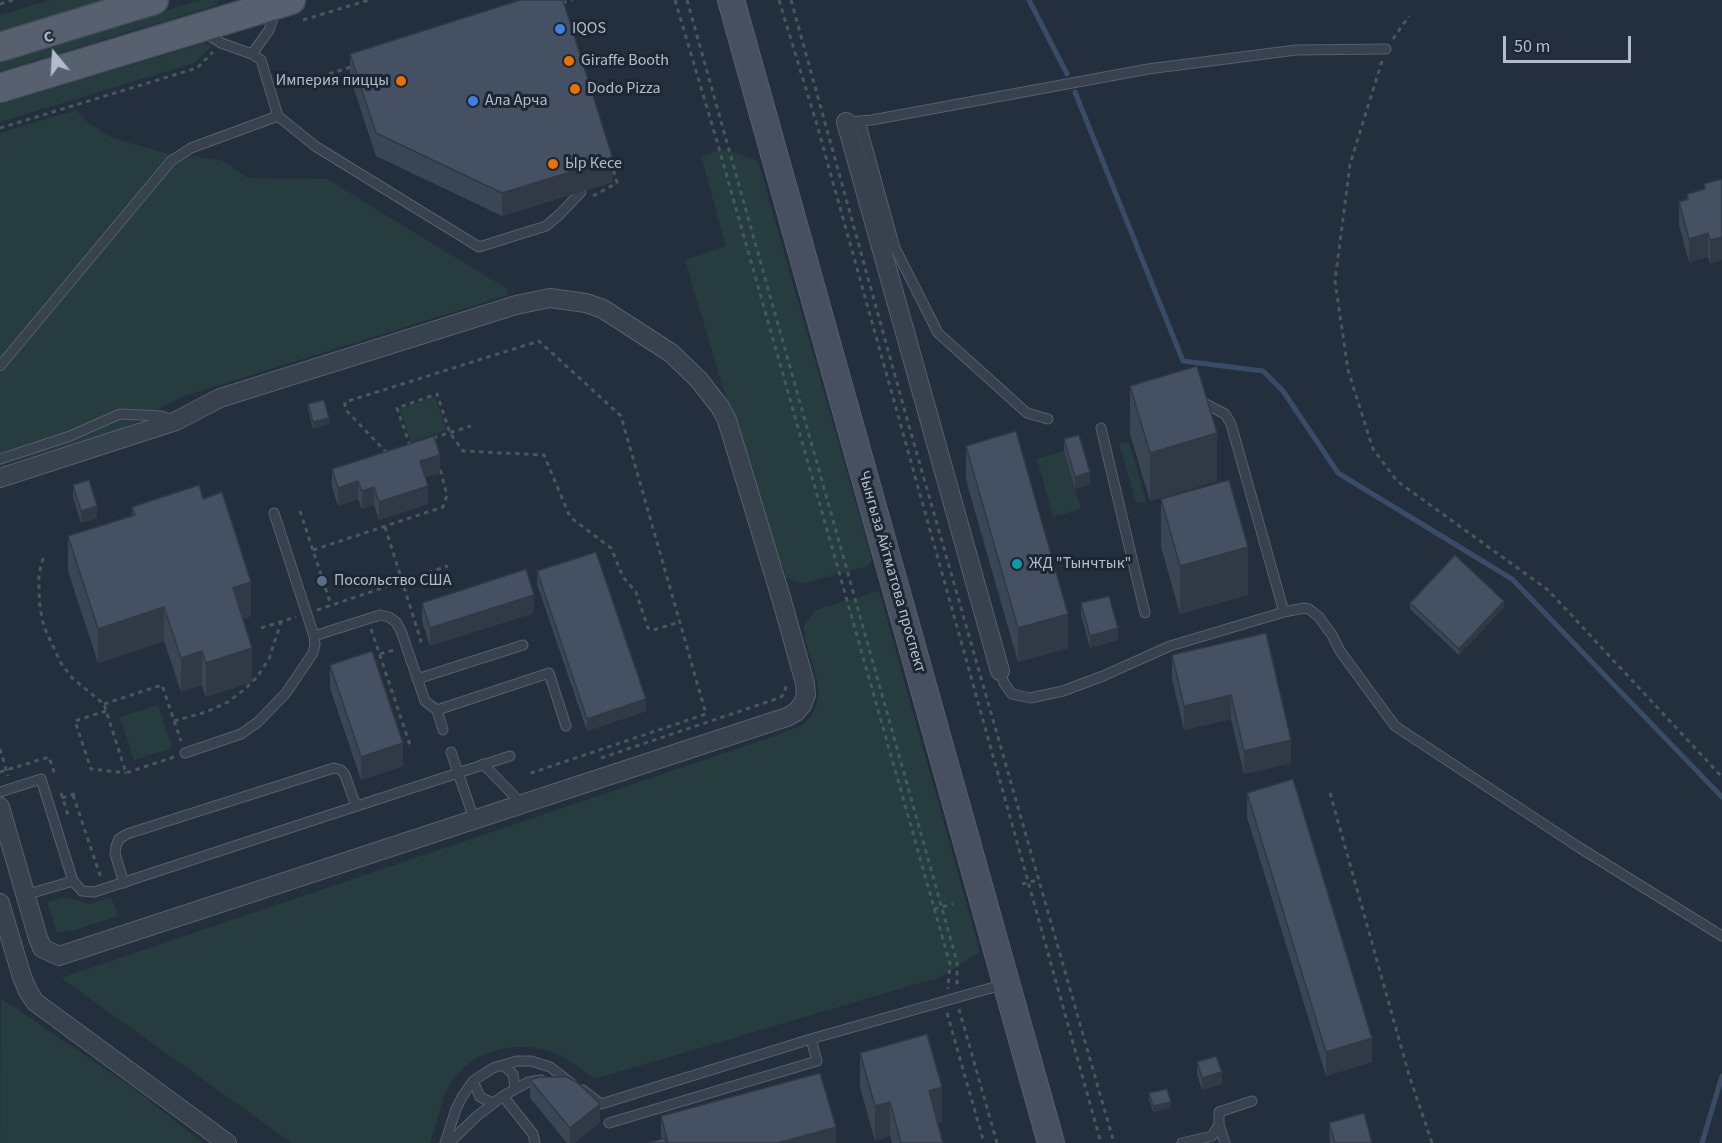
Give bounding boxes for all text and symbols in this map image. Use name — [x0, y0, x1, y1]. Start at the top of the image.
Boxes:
place label: IQOS — [572, 19, 606, 39]
marker: IQOS — [553, 22, 567, 36]
north arrow — [24, 24, 84, 84]
scale bar — [1506, 24, 1634, 62]
text: С — [41, 25, 56, 49]
text: 50 m — [1514, 34, 1550, 59]
place label: Giraffe Booth — [581, 51, 669, 71]
marker: Giraffe Booth — [562, 54, 576, 68]
place label: Империя пиццы — [276, 71, 389, 91]
marker: Империя пиццы — [394, 74, 408, 88]
place label: Dodo Pizza — [587, 79, 661, 99]
marker: Dodo Pizza — [568, 82, 582, 96]
place label: Ала Арча — [485, 91, 548, 111]
marker: Ала Арча — [466, 94, 480, 108]
place label: Ыр Кесе — [565, 154, 622, 174]
marker: Ыр Кесе — [546, 157, 560, 171]
street label: Чынгыза Айтматова проспект — [853, 469, 929, 675]
place label: ЖД "Тынчтык" — [1029, 554, 1131, 574]
marker: ЖД "Тынчтык" — [1010, 557, 1024, 571]
place label: Посольство США — [334, 571, 451, 591]
marker: Посольство США — [315, 574, 329, 588]

